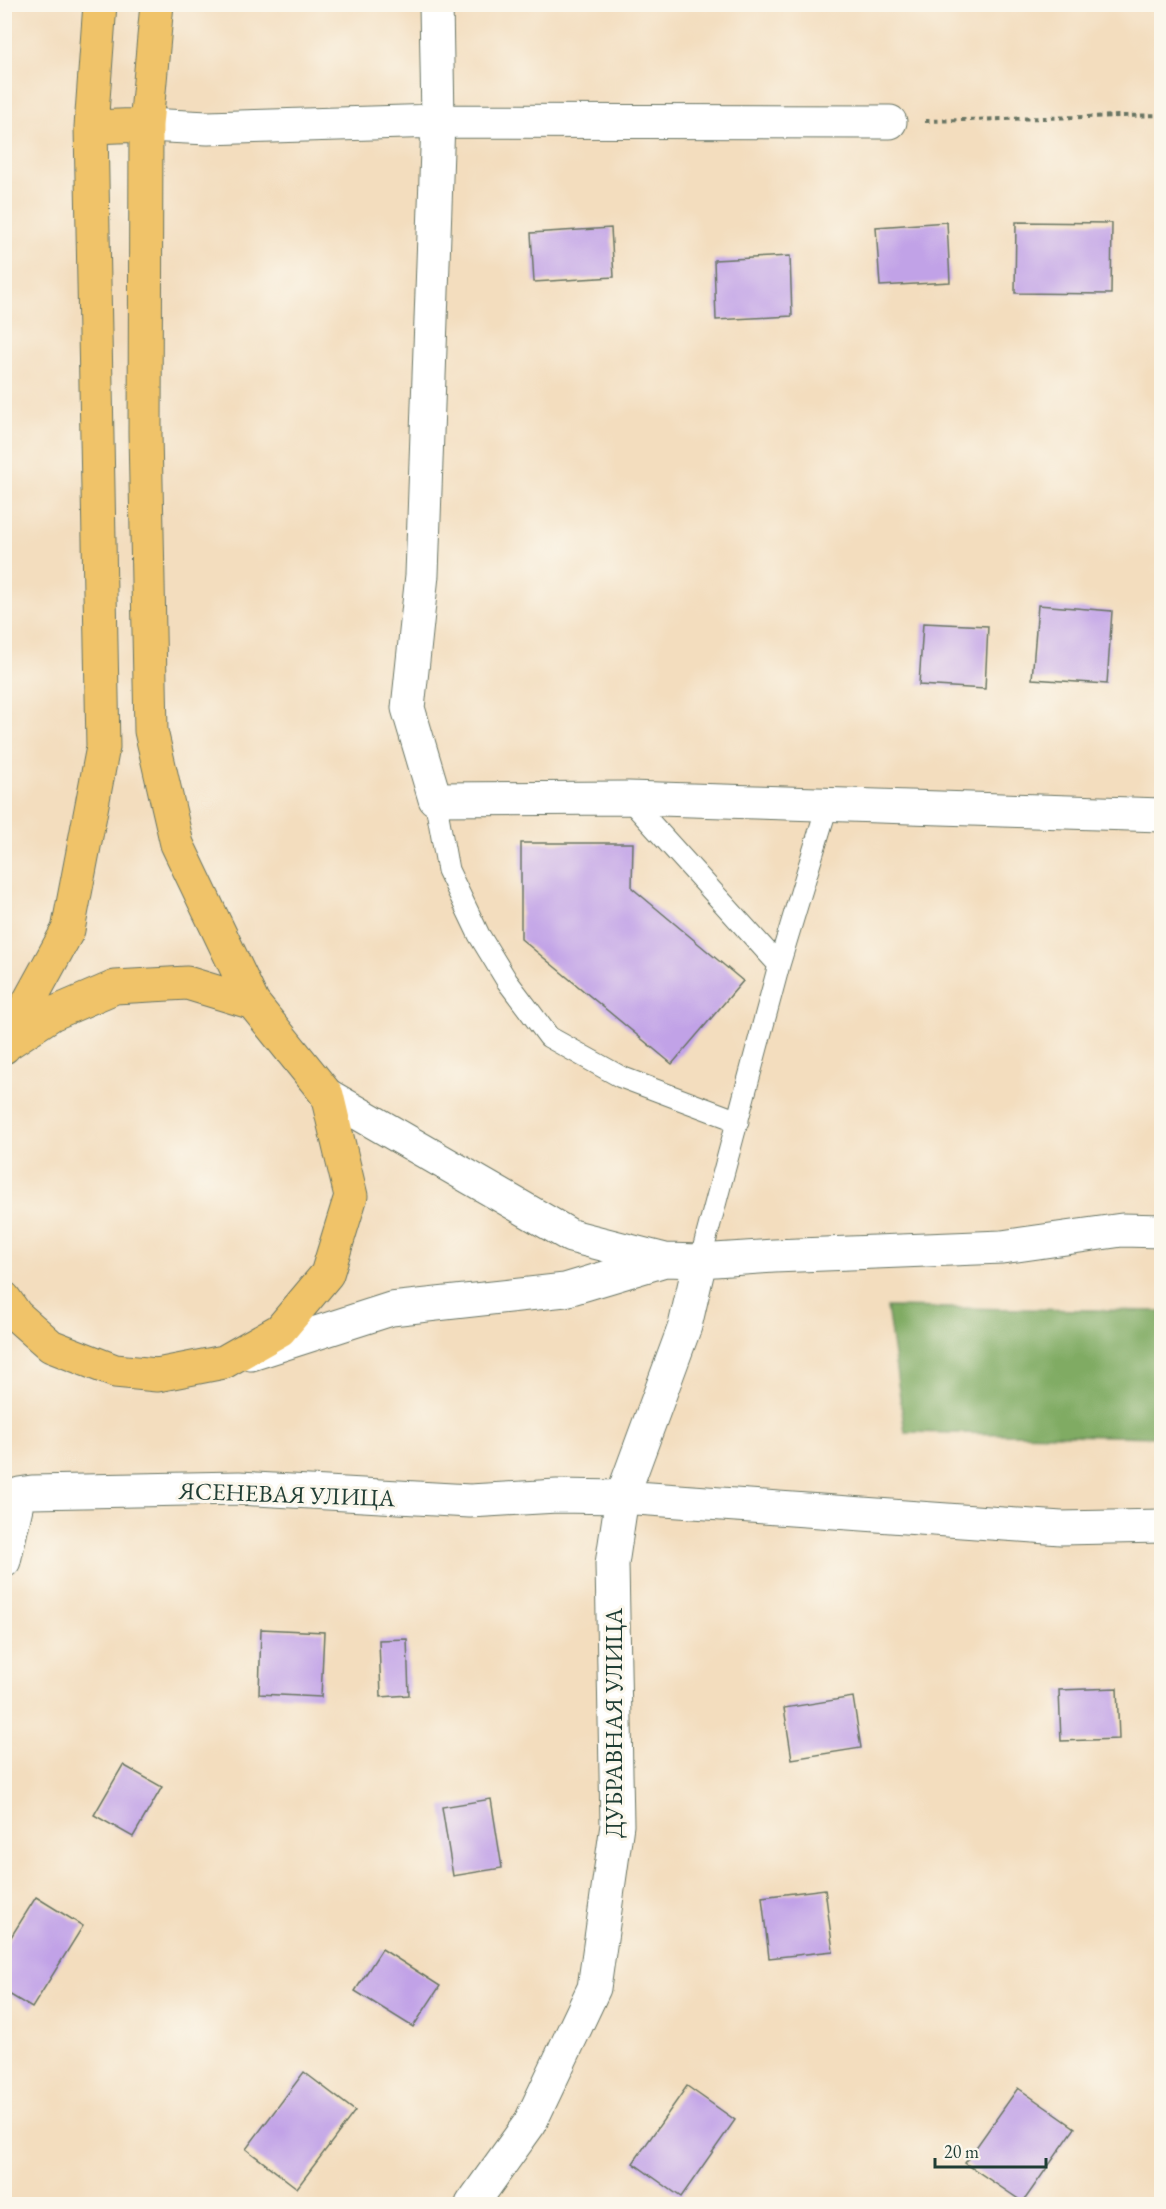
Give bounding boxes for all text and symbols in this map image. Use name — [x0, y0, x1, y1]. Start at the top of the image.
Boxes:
street label: ЯСЕНЕВАЯ УЛИЦА — [177, 1475, 396, 1513]
street label: ДУБРАВНАЯ УЛИЦА — [598, 1607, 629, 1838]
scale bar — [935, 2131, 1046, 2169]
text: 20 m — [944, 2140, 979, 2163]

